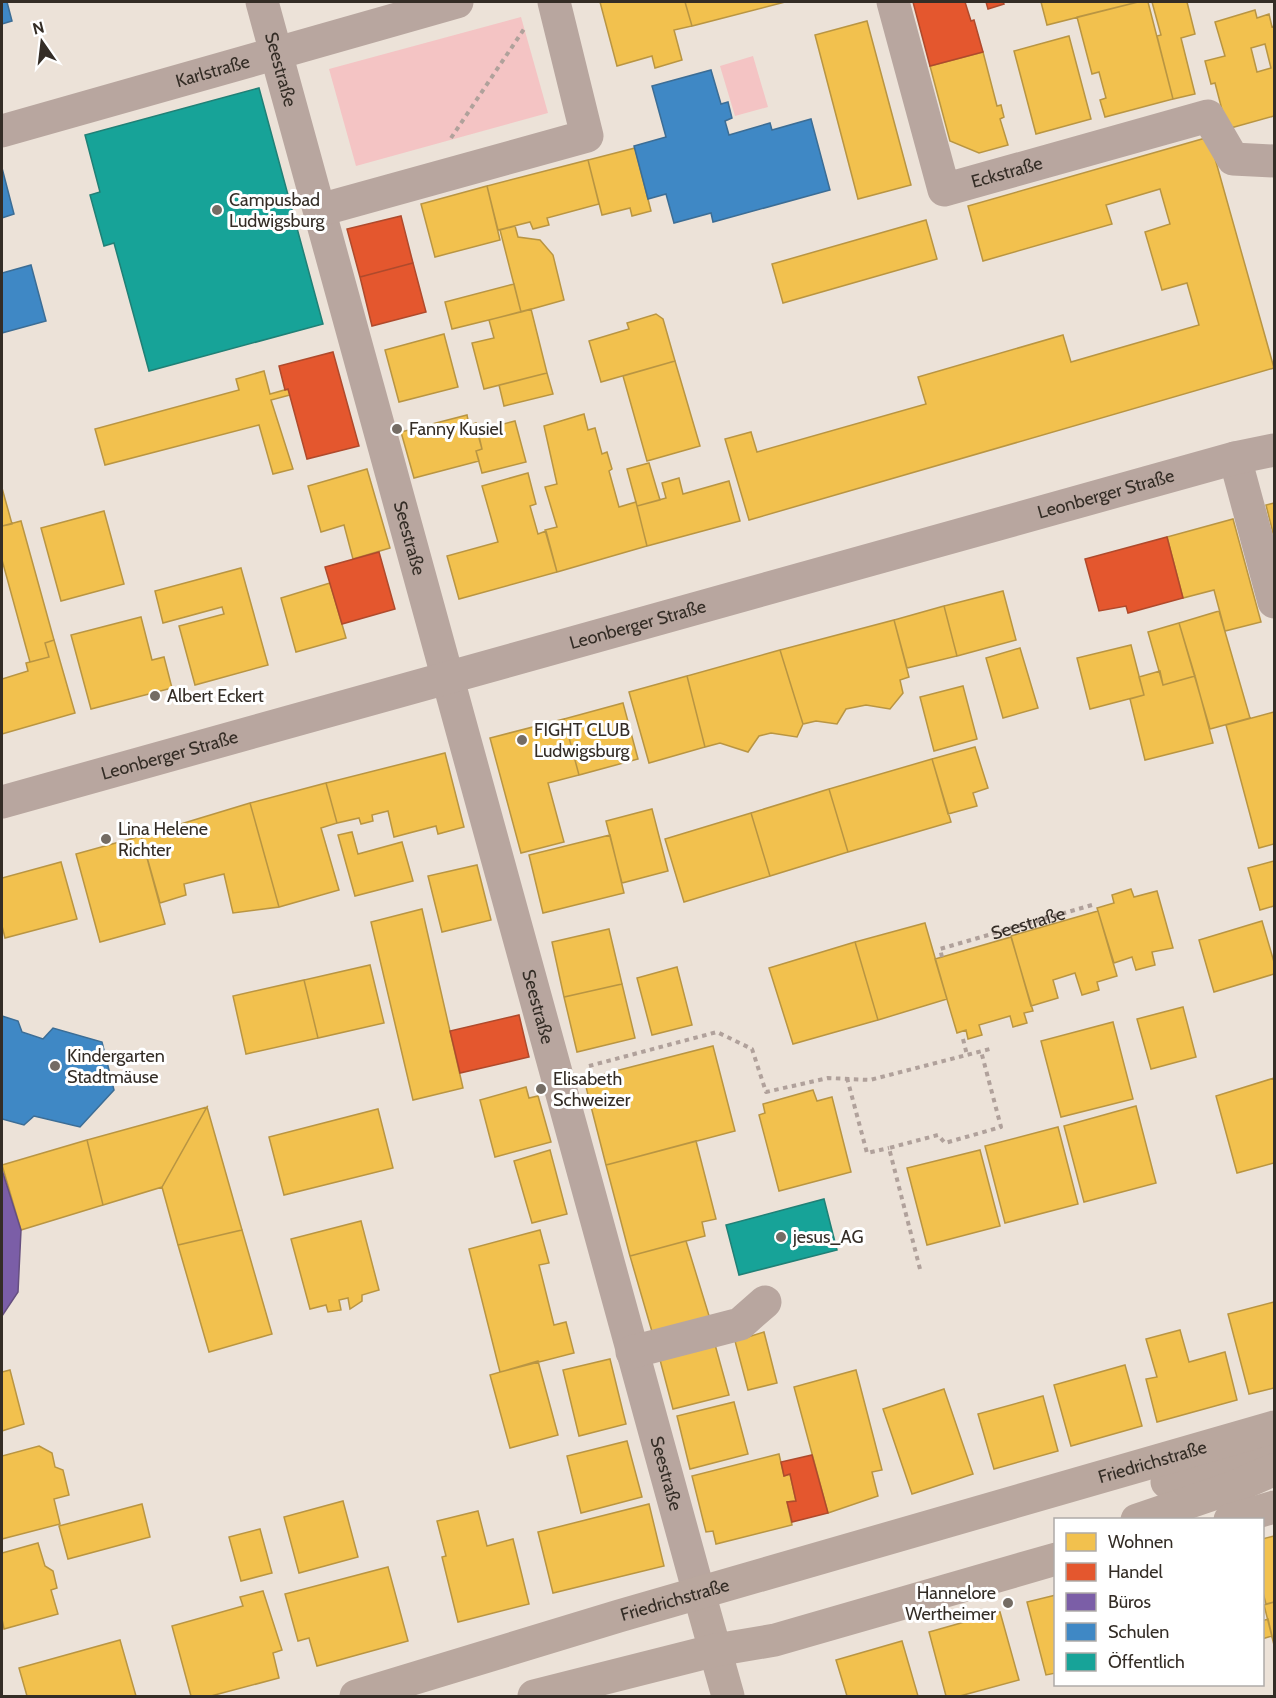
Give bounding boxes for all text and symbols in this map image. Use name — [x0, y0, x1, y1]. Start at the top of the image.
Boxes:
north arrow — [12, 12, 72, 72]
text: N — [31, 17, 46, 39]
street label: Seestraße — [260, 30, 301, 109]
street label: Karlstraße — [173, 50, 252, 92]
street label: Eckstraße — [969, 152, 1045, 193]
place label: Campusbad Ludwigsburg — [229, 189, 326, 232]
marker: Campusbad Ludwigsburg — [210, 203, 224, 217]
place label: Fanny Kusiel — [409, 418, 504, 440]
marker: Fanny Kusiel — [390, 422, 404, 436]
street label: Leonberger Straße — [1035, 465, 1177, 524]
street label: Seestraße — [389, 498, 430, 578]
street label: Leonberger Straße — [567, 595, 709, 654]
place label: Albert Eckert — [167, 685, 264, 707]
marker: Albert Eckert — [148, 689, 162, 703]
place label: FIGHT CLUB Ludwigsburg — [534, 719, 631, 762]
street label: Leonberger Straße — [99, 726, 240, 785]
marker: FIGHT CLUB Ludwigsburg — [515, 733, 529, 747]
place label: Lina Helene Richter — [118, 818, 208, 861]
marker: Lina Helene Richter — [99, 832, 113, 846]
street label: Seestraße — [988, 902, 1068, 945]
street label: Seestraße — [517, 967, 559, 1046]
place label: Kindergarten Stadtmäuse — [67, 1045, 165, 1088]
marker: Kindergarten Stadtmäuse — [48, 1059, 62, 1073]
place label: Elisabeth Schweizer — [553, 1068, 631, 1111]
marker: Elisabeth Schweizer — [534, 1082, 548, 1096]
place label: jesus_AG — [792, 1226, 864, 1248]
marker: jesus_AG — [774, 1230, 788, 1244]
street label: Seestraße — [645, 1434, 687, 1513]
street label: Friedrichstraße — [1095, 1436, 1209, 1488]
legend — [1054, 1518, 1264, 1686]
text: Wohnen — [1108, 1531, 1173, 1553]
text: Handel — [1108, 1561, 1163, 1583]
street label: Friedrichstraße — [618, 1574, 732, 1626]
place label: Hannelore Wertheimer — [905, 1582, 996, 1625]
text: Büros — [1108, 1591, 1151, 1613]
marker: Hannelore Wertheimer — [1001, 1596, 1015, 1610]
text: Schulen — [1108, 1621, 1169, 1643]
text: Öffentlich — [1108, 1651, 1185, 1673]

